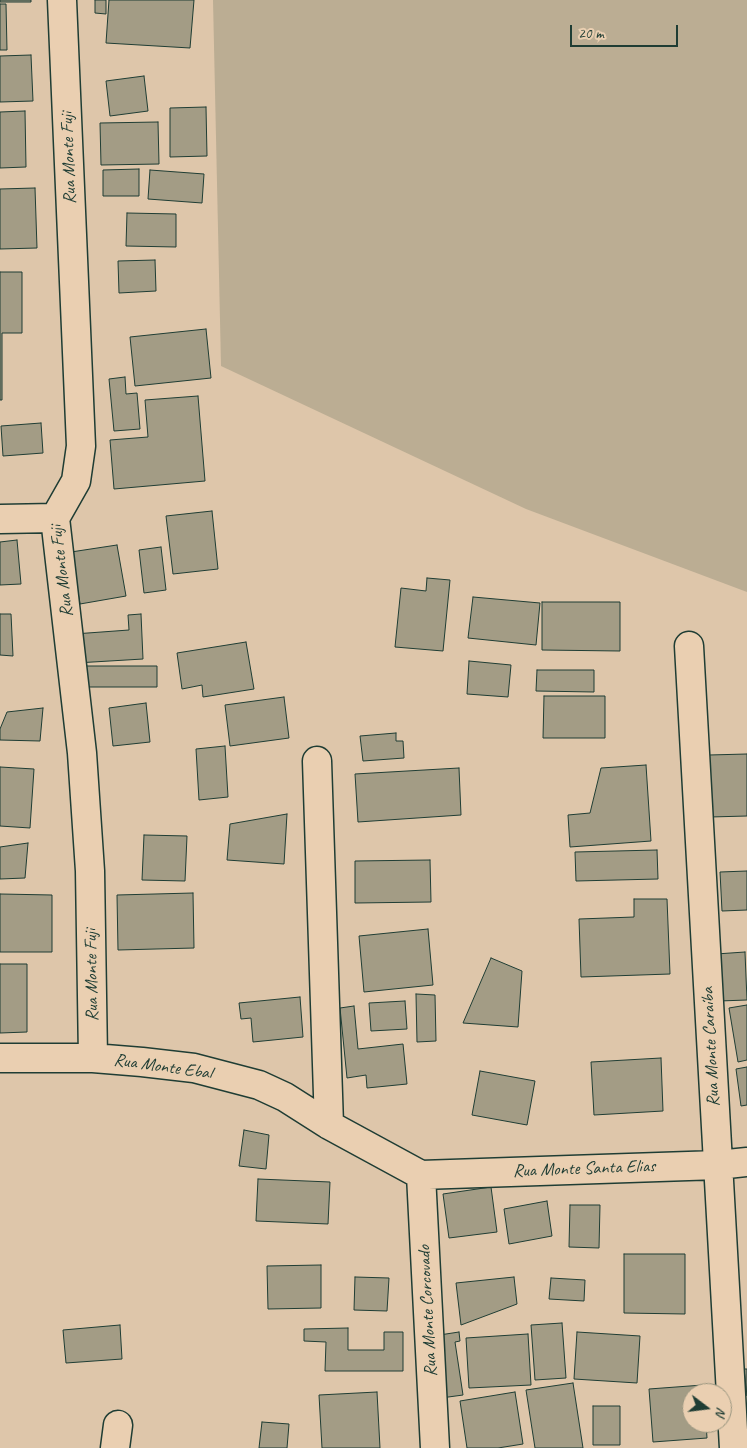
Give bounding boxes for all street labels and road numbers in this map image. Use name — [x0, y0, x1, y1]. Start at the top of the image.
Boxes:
street label: Rua Monte Fuji — [57, 111, 81, 205]
street label: Rua Monte Fuji — [46, 524, 78, 618]
street label: Rua Monte Fuji — [80, 929, 104, 1021]
street label: Rua Monte Caraíba — [697, 987, 725, 1107]
street label: Rua Monte Ebal — [112, 1049, 214, 1085]
street label: Rua Monte Santa Elias — [513, 1156, 655, 1182]
street label: Rua Monte Corcovado — [414, 1245, 442, 1377]

